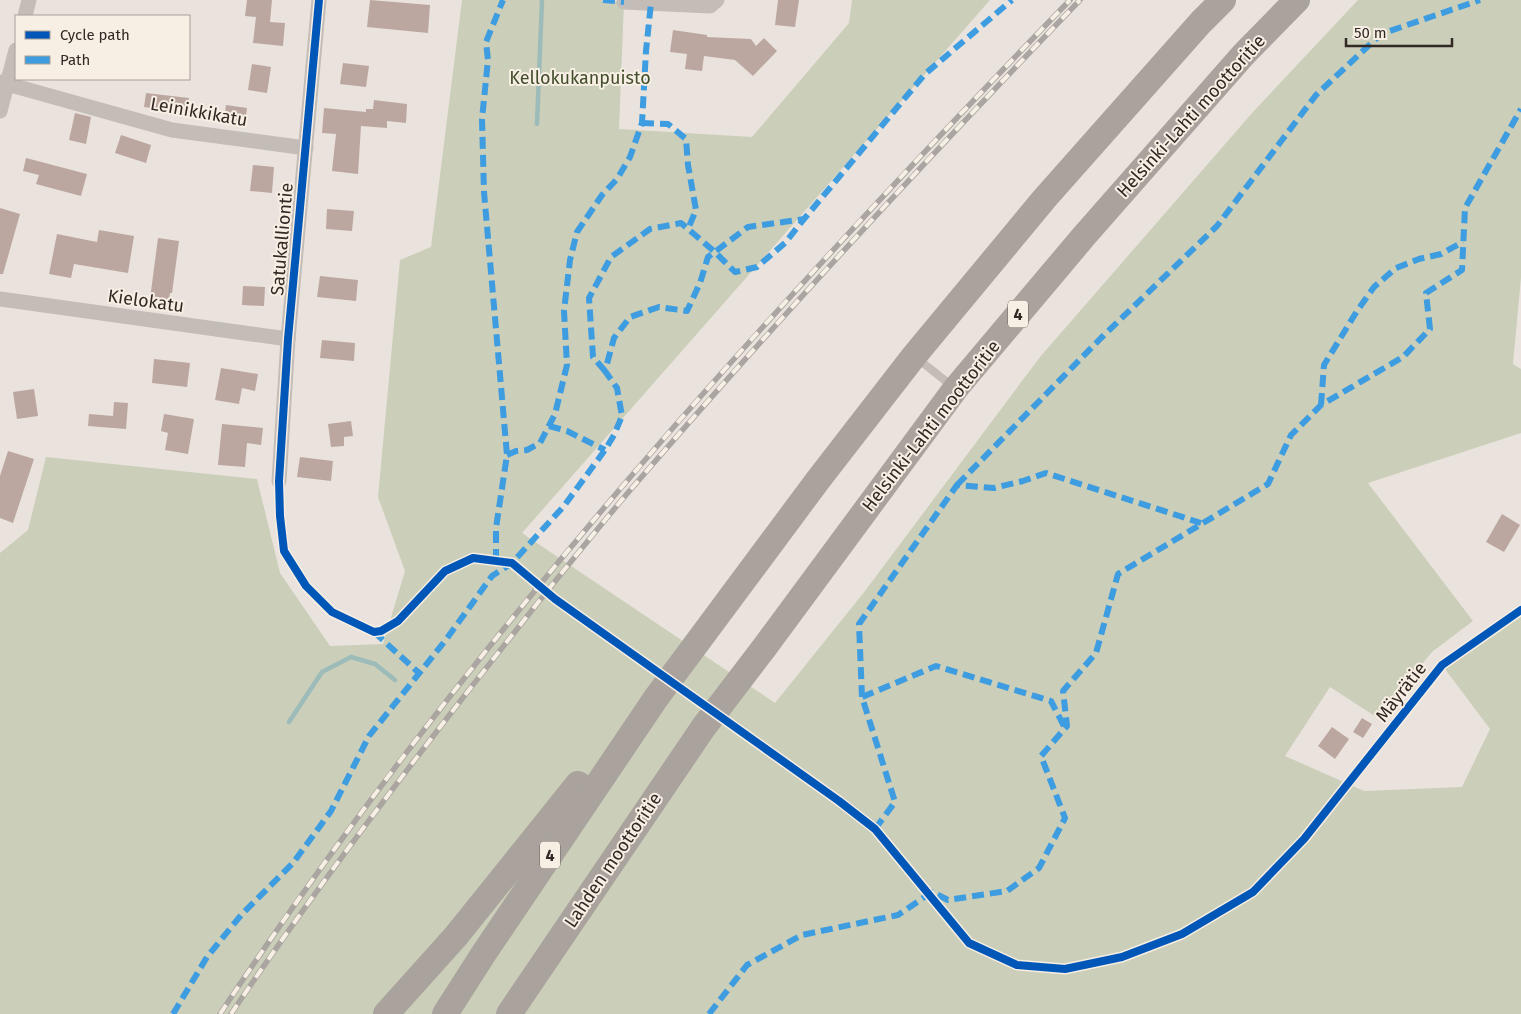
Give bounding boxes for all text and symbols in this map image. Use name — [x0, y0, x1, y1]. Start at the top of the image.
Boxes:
legend — [15, 15, 190, 80]
scale bar — [1346, 15, 1452, 47]
text: 50 m — [1354, 24, 1387, 42]
text: Cycle path — [60, 26, 130, 44]
street label: Helsinki-Lahti moottoritie — [1112, 30, 1270, 202]
text: Path — [60, 51, 90, 69]
park label: Kellokukanpuisto — [509, 67, 651, 89]
street label: Leinikkikatu — [149, 93, 249, 131]
street label: Satukalliontie — [266, 182, 298, 296]
street label: Kielokatu — [106, 285, 186, 317]
road number: 4 — [1008, 300, 1028, 328]
street label: Helsinki-Lahti moottoritie — [857, 336, 1005, 516]
street label: Mäyrätie — [1371, 658, 1431, 726]
street label: Lahden moottoritie — [560, 788, 666, 932]
road number: 4 — [540, 842, 560, 868]

